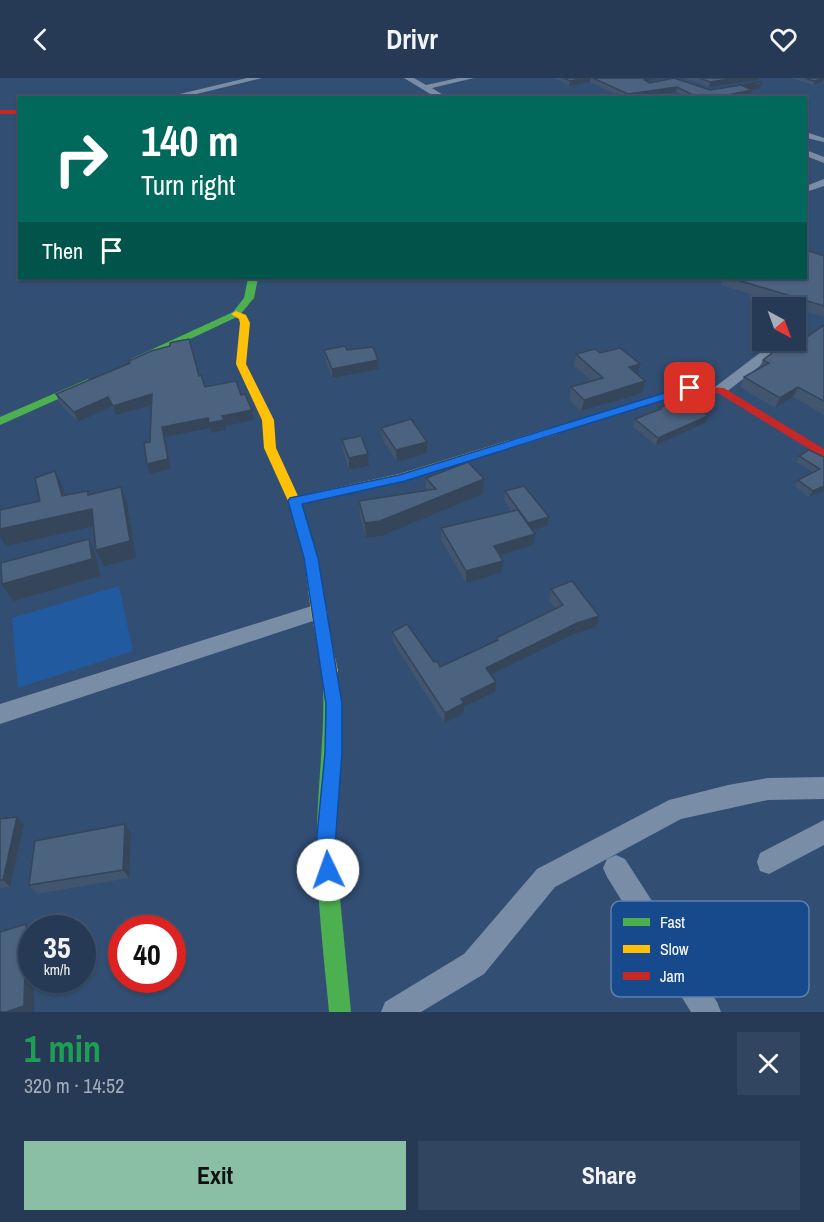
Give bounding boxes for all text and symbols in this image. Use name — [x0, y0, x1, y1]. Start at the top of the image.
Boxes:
text: Drivr — [386, 21, 438, 57]
icon: back — [24, 23, 57, 56]
icon: heart — [767, 23, 800, 56]
text: 140 m — [141, 113, 239, 169]
icon: right — [42, 120, 120, 198]
text: Turn right — [141, 167, 235, 203]
icon: arrive — [95, 234, 128, 267]
text: Then — [42, 236, 83, 266]
north arrow — [752, 297, 806, 351]
map controls — [752, 297, 806, 351]
pin — [664, 362, 715, 413]
icon: arrive — [673, 371, 706, 404]
position arrow — [296, 838, 360, 902]
legend — [611, 901, 809, 997]
text: Fast — [660, 911, 685, 933]
speed limit sign: 40 — [108, 915, 186, 993]
text: 35 — [43, 927, 71, 967]
text: Slow — [660, 938, 689, 960]
text: km/h — [44, 959, 70, 980]
text: Jam — [660, 965, 685, 987]
text: 1 min — [24, 1025, 101, 1073]
button: close — [737, 1032, 800, 1095]
text: 320 m · 14:52 — [24, 1072, 124, 1099]
button: Exit — [24, 1141, 406, 1210]
button: Share — [418, 1141, 800, 1210]

